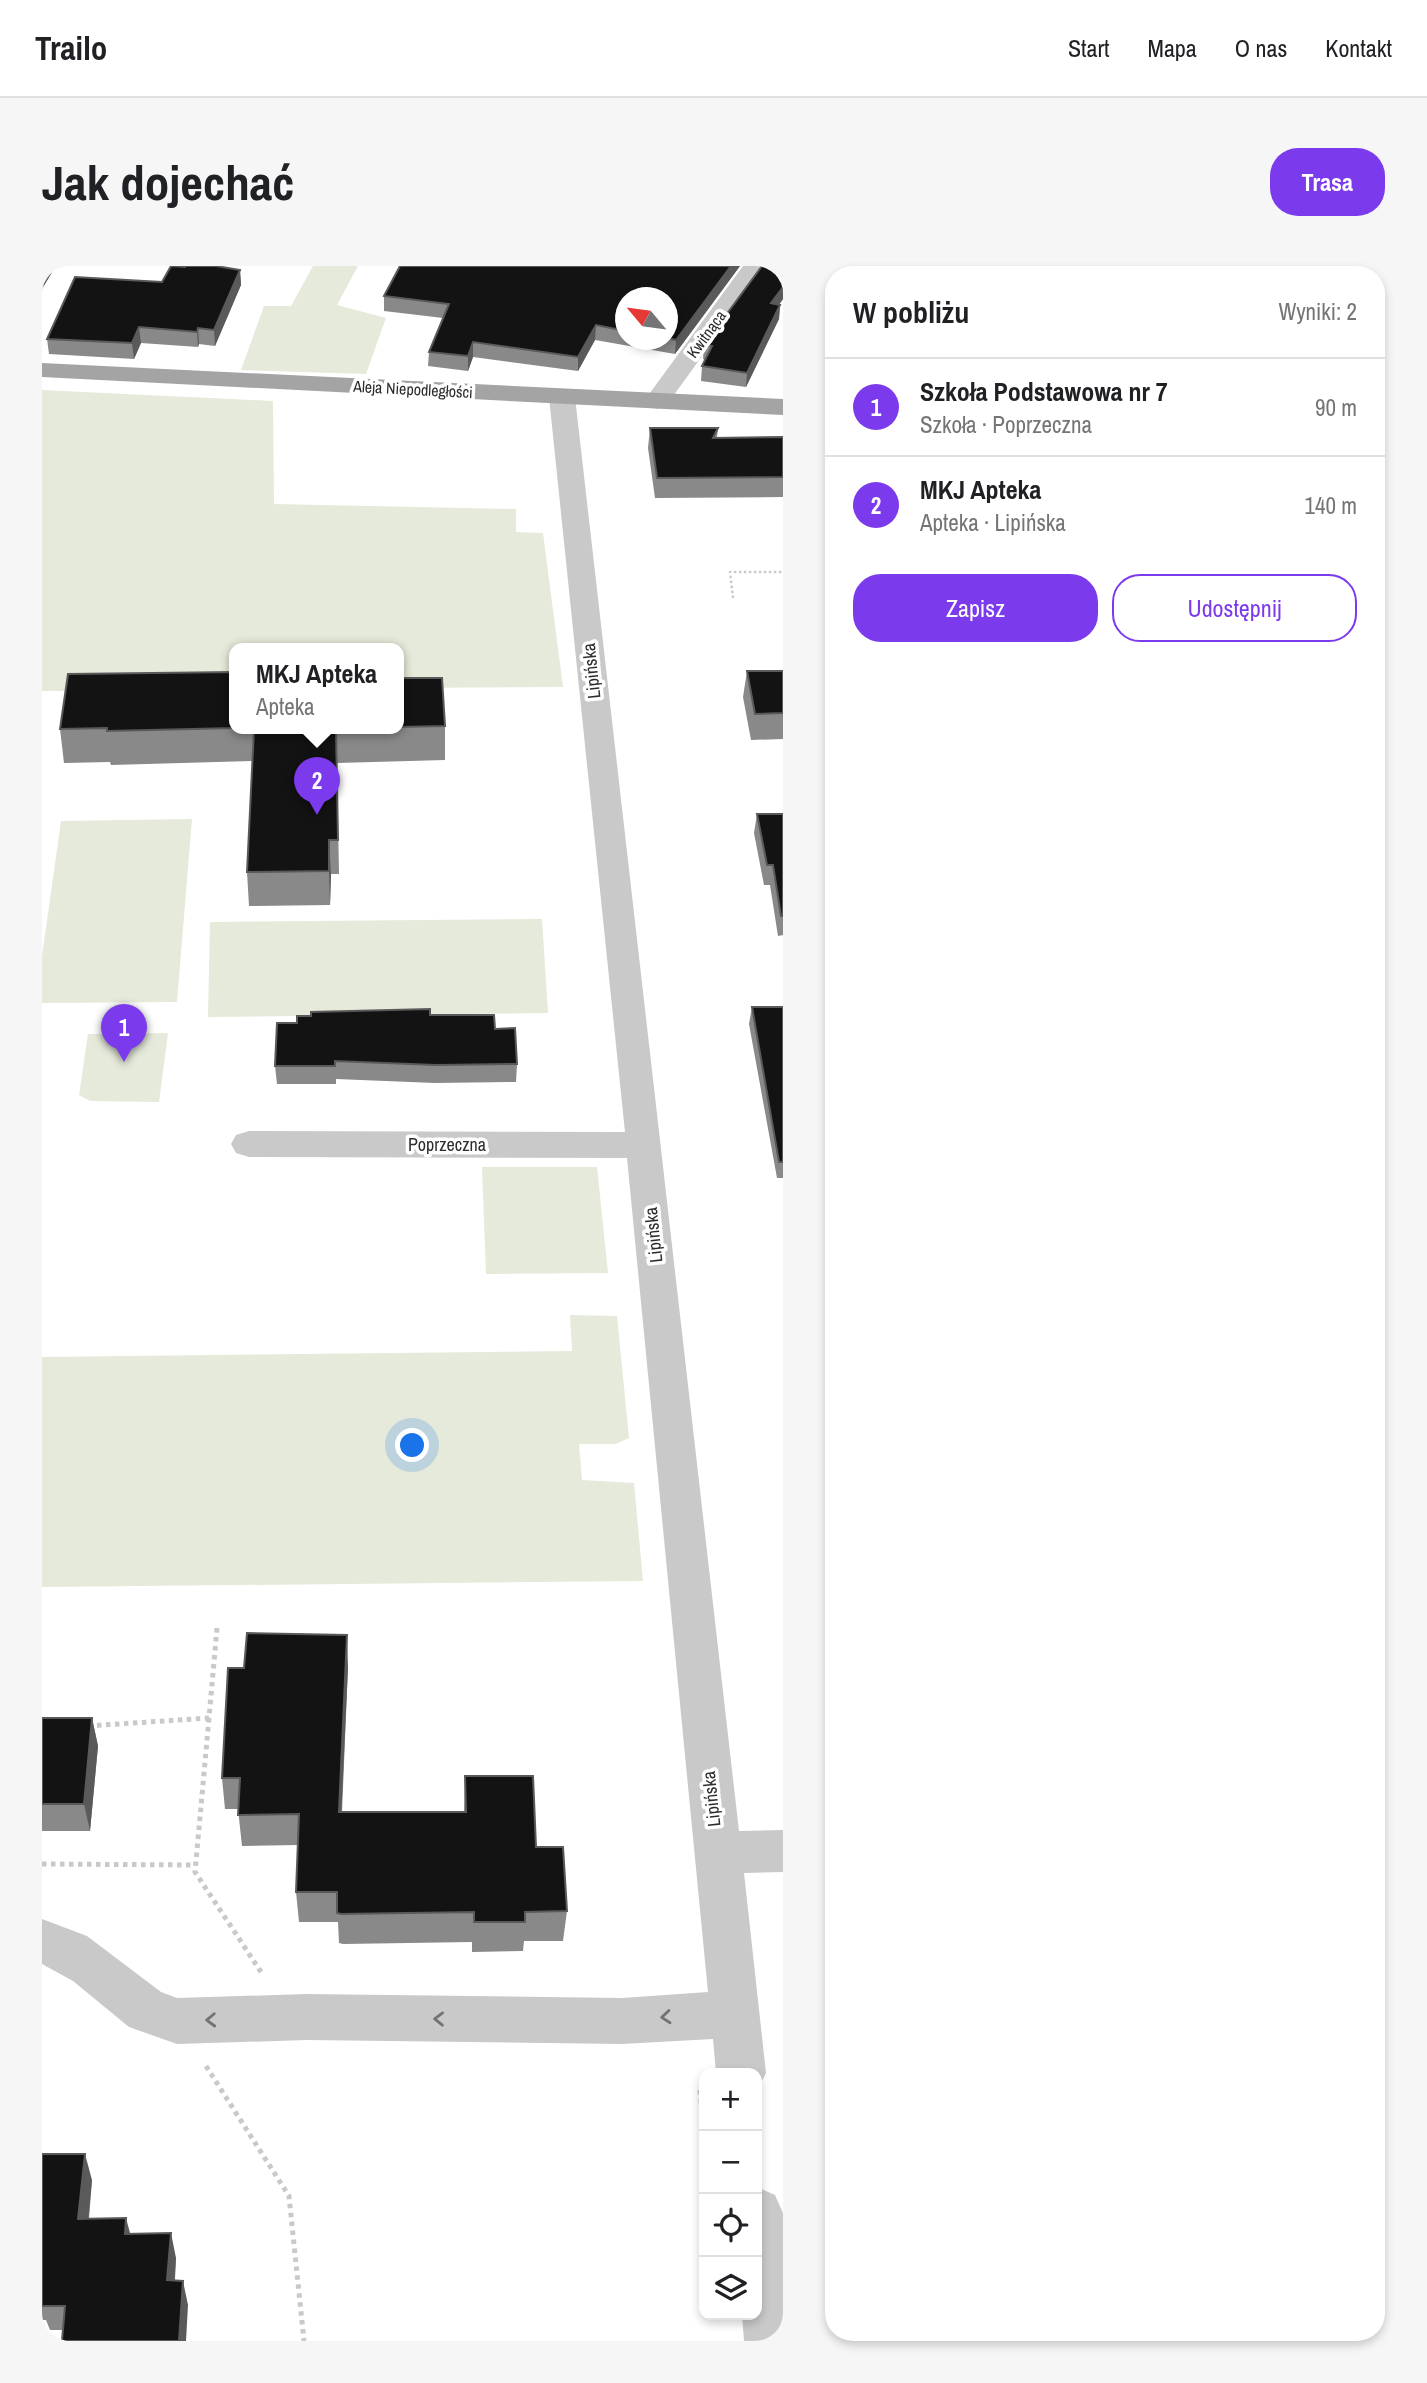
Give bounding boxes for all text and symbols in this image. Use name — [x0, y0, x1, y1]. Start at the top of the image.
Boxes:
text: Trailo — [35, 26, 107, 70]
text: Start — [1068, 32, 1110, 64]
text: Mapa — [1148, 32, 1197, 64]
text: O nas — [1235, 32, 1287, 64]
text: Kontakt — [1325, 32, 1392, 64]
button: Trasa — [1270, 148, 1385, 216]
text: Jak dojechać — [42, 149, 294, 215]
north arrow — [615, 287, 678, 350]
text: W pobliżu — [853, 292, 969, 332]
text: Wyniki: 2 — [1279, 296, 1357, 327]
street label: Kwitnąca — [681, 305, 731, 362]
text: Szkoła Podstawowa nr 7 — [920, 374, 1168, 409]
street label: Aleja Niepodległości — [352, 375, 473, 403]
text: 1 — [871, 392, 881, 423]
text: 90 m — [1315, 392, 1357, 423]
text: Szkoła · Poprzeczna — [920, 409, 1092, 440]
text: MKJ Apteka — [920, 472, 1041, 507]
text: 2 — [871, 490, 881, 521]
text: 140 m — [1305, 490, 1357, 521]
text: Apteka · Lipińska — [920, 507, 1066, 538]
button: Zapisz — [853, 574, 1098, 642]
button: Udostępnij — [1112, 574, 1357, 642]
street label: Lipińska — [576, 642, 606, 700]
popup — [229, 643, 404, 734]
text: MKJ Apteka — [256, 656, 377, 691]
text: Apteka — [256, 691, 315, 722]
pin: 2 — [294, 757, 340, 815]
pin: 1 — [101, 1004, 147, 1062]
street label: Poprzeczna — [408, 1132, 486, 1157]
street label: Lipińska — [638, 1206, 668, 1264]
your location — [395, 1428, 429, 1462]
street label: Lipińska — [696, 1770, 726, 1828]
one-way arrow — [660, 2009, 671, 2024]
one-way arrow — [433, 2011, 444, 2026]
one-way arrow — [205, 2013, 216, 2028]
map controls — [699, 2068, 762, 2320]
button: + — [699, 2068, 762, 2131]
button: − — [699, 2131, 762, 2194]
button: locate — [699, 2194, 762, 2257]
button: layers — [699, 2257, 762, 2320]

